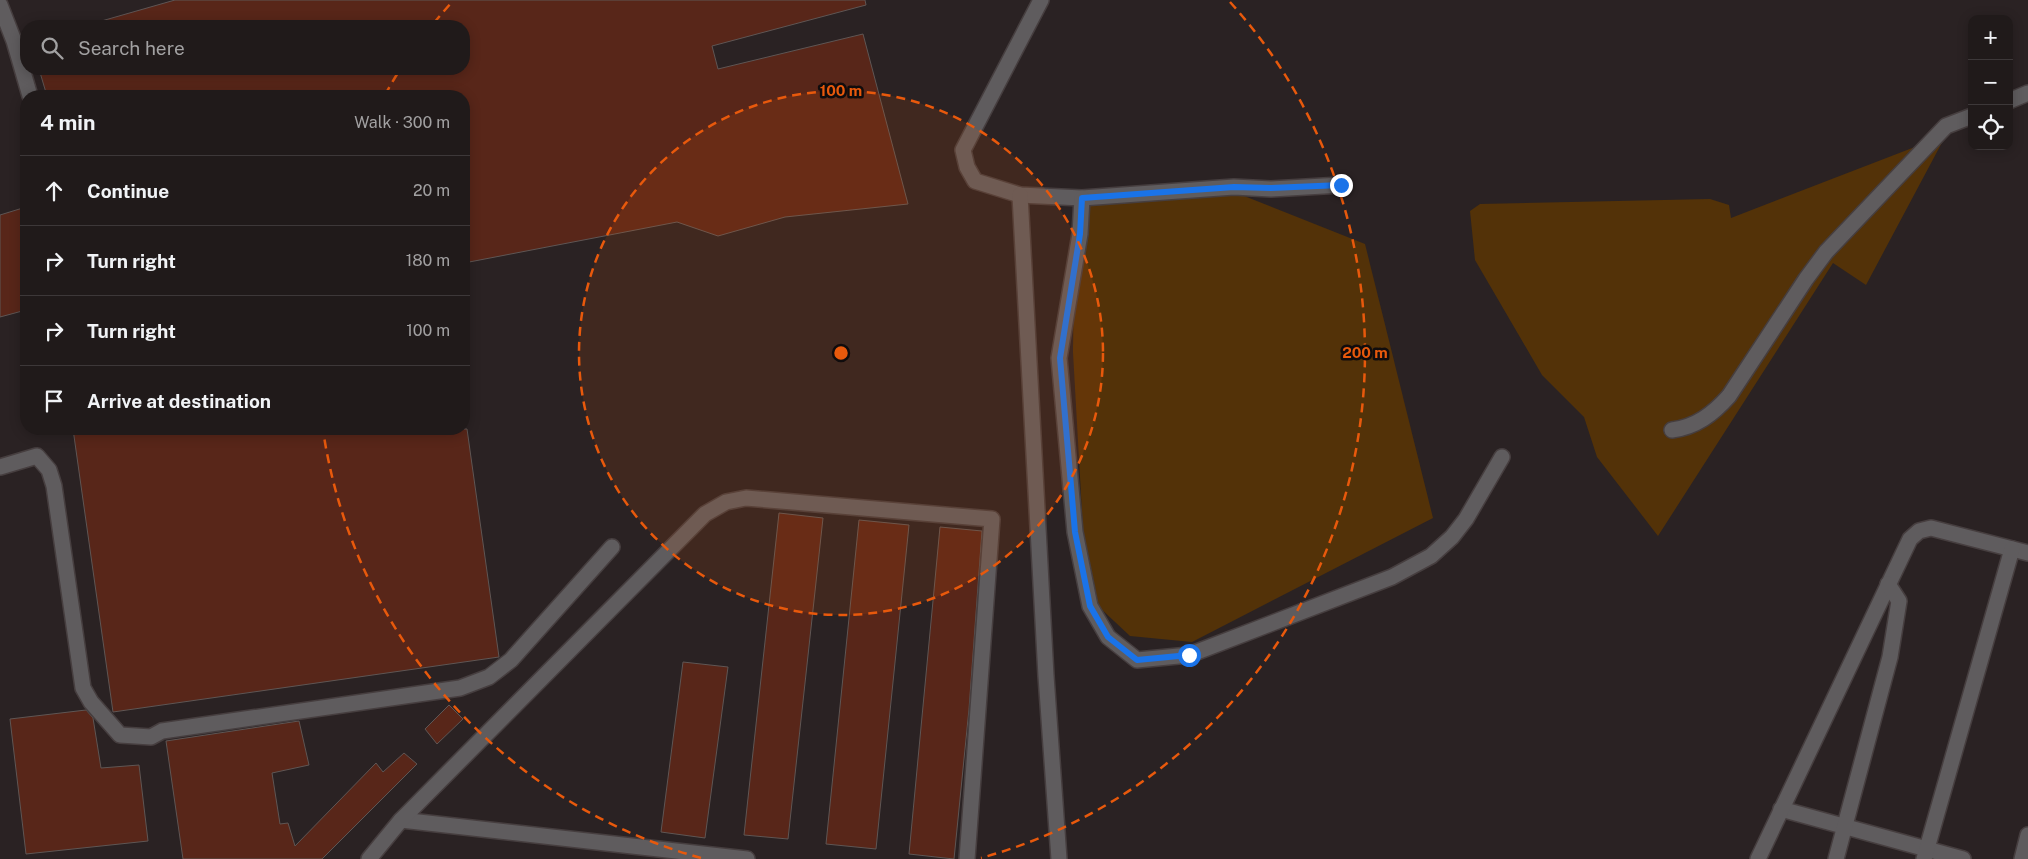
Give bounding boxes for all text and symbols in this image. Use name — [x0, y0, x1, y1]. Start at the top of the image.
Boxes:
map controls — [1968, 15, 2013, 150]
button: + — [1968, 15, 2013, 60]
search box — [20, 20, 470, 75]
icon: search — [38, 34, 66, 62]
text: Search here — [78, 37, 185, 59]
button: − — [1968, 60, 2013, 105]
text: 100 m — [820, 82, 862, 99]
button: locate — [1968, 105, 2013, 150]
text: 4 min — [40, 110, 95, 135]
text: Walk · 300 m — [354, 113, 450, 132]
route end — [1330, 174, 1353, 197]
icon: ahead — [40, 177, 68, 205]
text: Continue — [87, 180, 169, 202]
text: 20 m — [413, 181, 450, 200]
icon: right — [40, 247, 68, 275]
text: Turn right — [87, 250, 176, 272]
text: 180 m — [406, 251, 450, 270]
icon: right — [40, 317, 68, 345]
text: Turn right — [87, 320, 176, 342]
text: 100 m — [406, 321, 450, 340]
centre of rings — [832, 344, 850, 362]
text: 200 m — [1342, 344, 1388, 361]
icon: arrive — [40, 387, 68, 415]
text: Arrive at destination — [87, 390, 271, 412]
route start — [1178, 644, 1201, 667]

